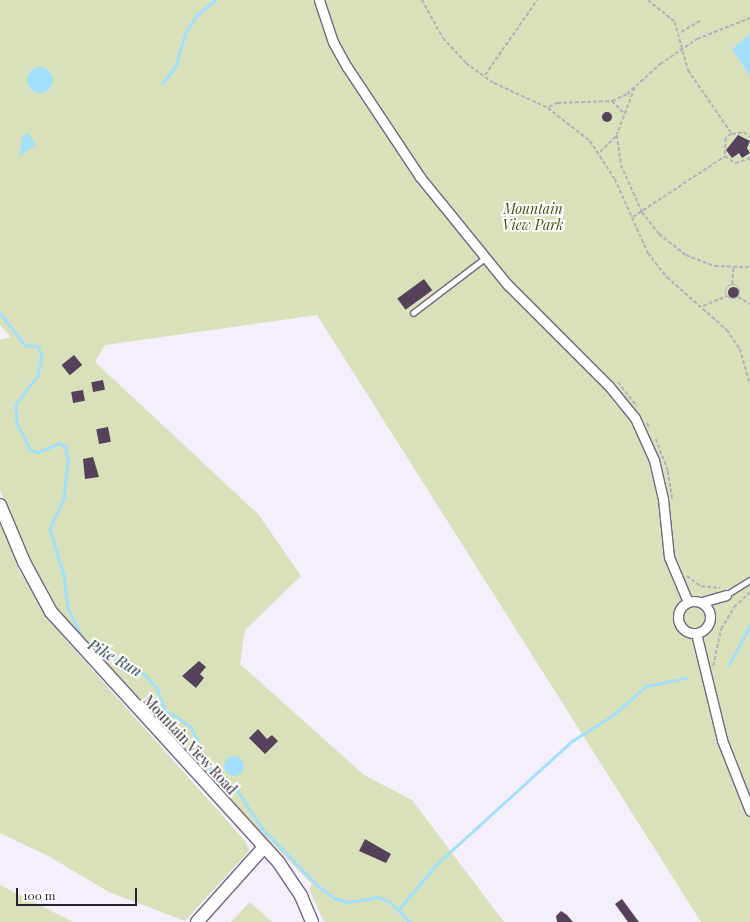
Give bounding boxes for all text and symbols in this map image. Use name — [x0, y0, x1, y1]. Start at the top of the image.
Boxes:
park label: Mountain View Park — [503, 201, 563, 234]
water label: Pike Run — [85, 635, 145, 681]
street label: Mountain View Road — [140, 692, 240, 798]
scale bar — [18, 880, 139, 906]
text: 100 m — [23, 887, 55, 903]

